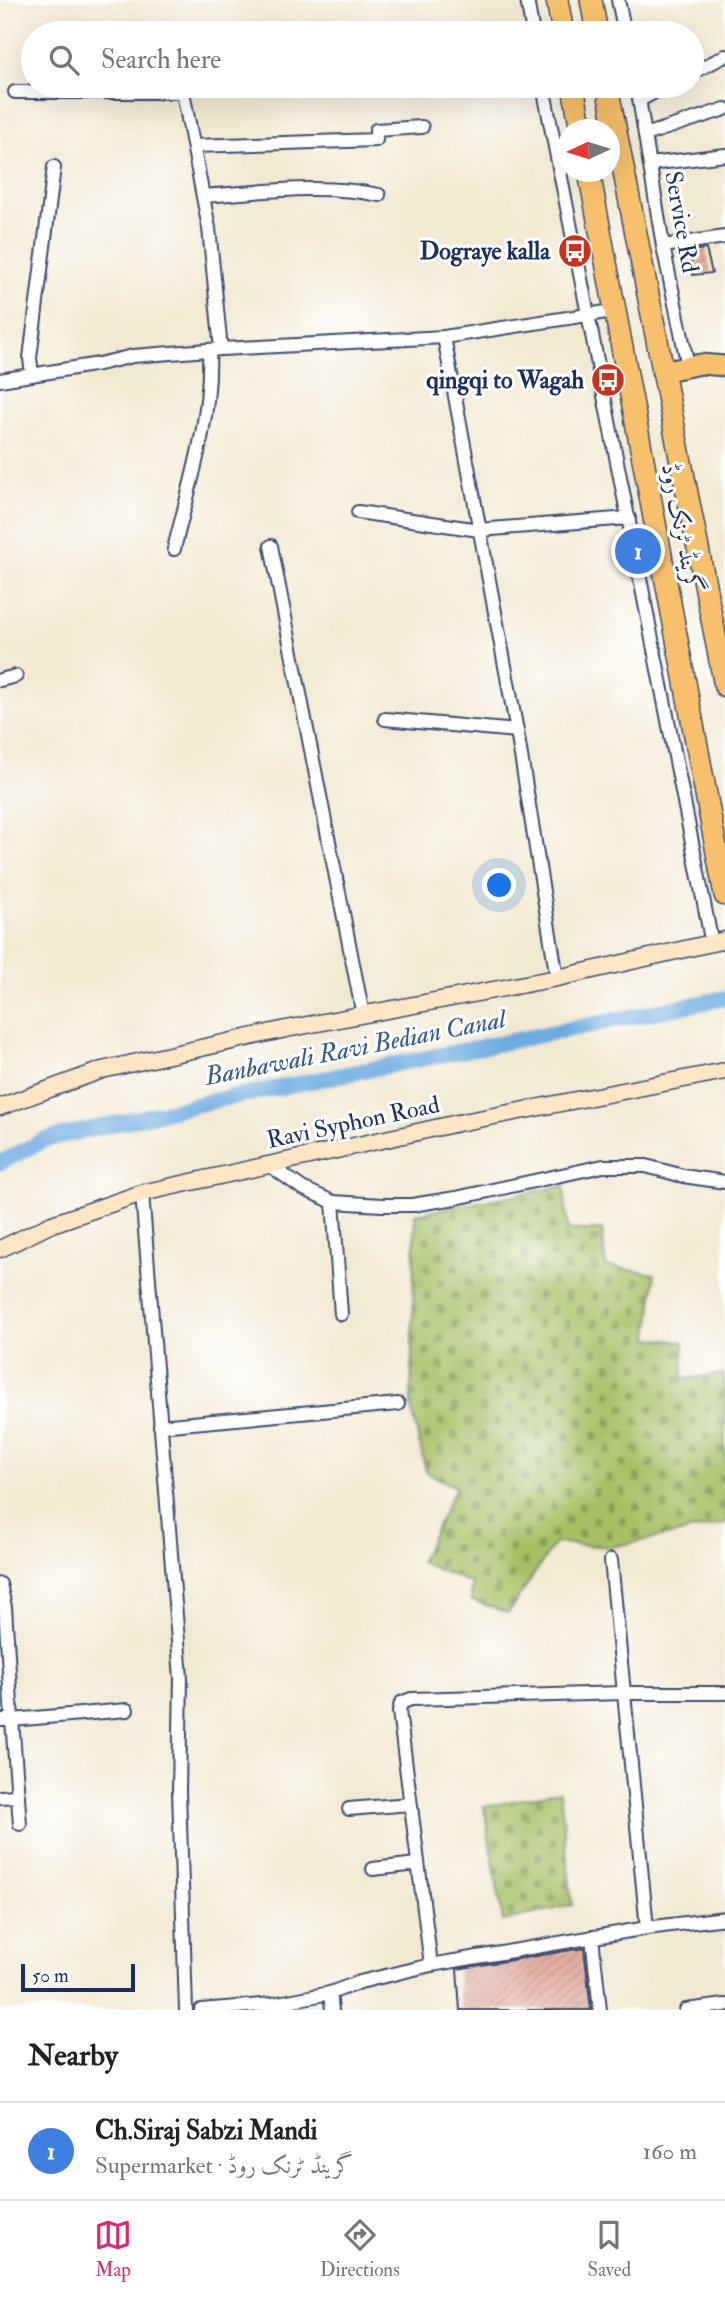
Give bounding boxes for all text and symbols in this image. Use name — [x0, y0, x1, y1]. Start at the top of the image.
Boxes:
search box — [21, 21, 704, 98]
icon: search — [45, 41, 83, 79]
text: Search here — [101, 44, 221, 76]
north arrow — [557, 119, 620, 182]
street label: Service Rd — [657, 169, 706, 276]
bus stop icon: Dograye kalla — [556, 232, 594, 270]
place label: Dograye kalla — [420, 236, 551, 267]
bus stop icon: qingqi to Wagah — [589, 361, 627, 399]
place label: qingqi to Wagah — [426, 365, 584, 396]
street label: گرینڈ ٹرنک روڈ — [654, 461, 710, 595]
pin: 1 — [615, 525, 661, 577]
your location — [482, 868, 516, 902]
water label: Banbawali Ravi Bedian Canal — [200, 1003, 510, 1093]
street label: Ravi Syphon Road — [264, 1089, 443, 1156]
scale bar — [21, 1961, 135, 1993]
text: 50 m — [32, 1964, 69, 1988]
text: Nearby — [28, 2037, 118, 2074]
text: Ch.Siraj Sabzi Mandi — [95, 2115, 318, 2147]
text: 1 — [47, 2137, 55, 2166]
text: 160 m — [643, 2137, 697, 2166]
text: Supermarket · گرینڈ ٹرنک روڈ — [95, 2151, 353, 2180]
tab: Map — [94, 2216, 132, 2282]
tab: Directions — [320, 2216, 400, 2282]
tab: Saved — [588, 2216, 631, 2282]

